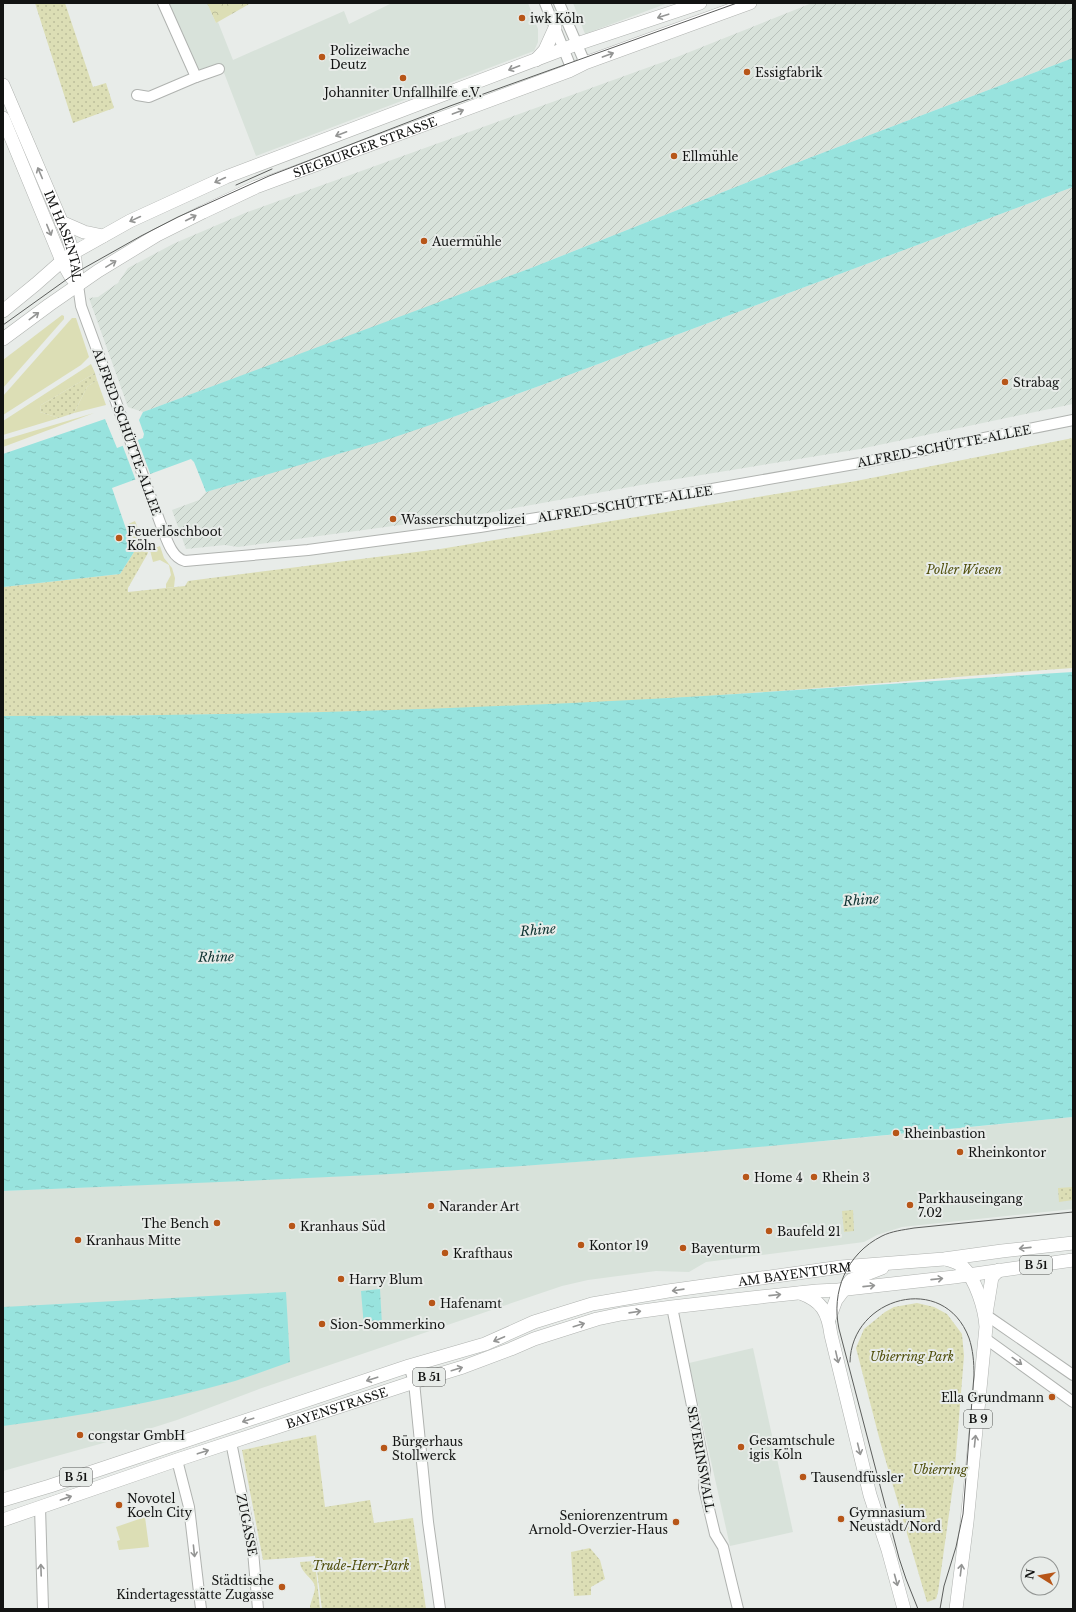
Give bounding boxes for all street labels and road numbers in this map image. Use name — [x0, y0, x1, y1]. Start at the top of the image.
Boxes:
street label: SIEGBURGER STRASSE — [291, 113, 439, 180]
street label: IM HASENTAL — [41, 188, 85, 283]
street label: ALFRED-SCHÜTTE-ALLEE — [89, 345, 166, 518]
street label: ALFRED-SCHÜTTE-ALLEE — [855, 420, 1032, 470]
street label: ALFRED-SCHÜTTE-ALLEE — [535, 481, 714, 525]
road number: B 51 — [1020, 1256, 1052, 1274]
street label: AM BAYENTURM — [736, 1259, 852, 1289]
road number: B 51 — [413, 1368, 445, 1386]
street label: BAYENSTRASSE — [284, 1384, 389, 1431]
street label: SEVERINSWALL — [684, 1405, 718, 1513]
road number: B 9 — [964, 1410, 992, 1428]
road number: B 51 — [60, 1468, 92, 1486]
street label: ZUGASSE — [234, 1493, 260, 1558]

